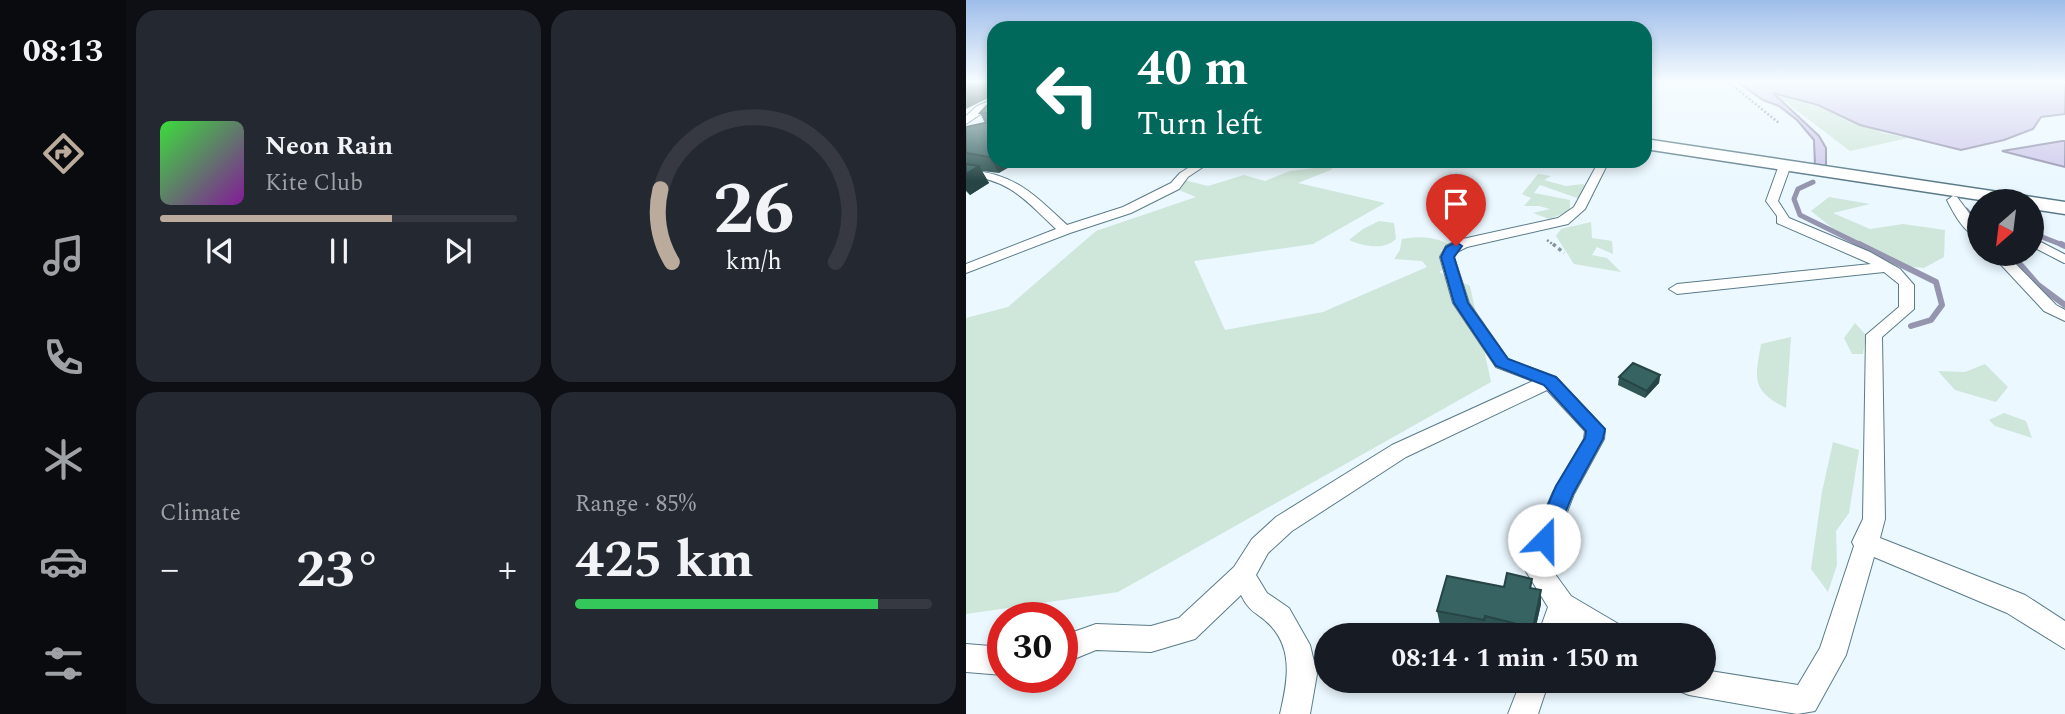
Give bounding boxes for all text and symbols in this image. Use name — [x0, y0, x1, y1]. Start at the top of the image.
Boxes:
text: 08:13 — [23, 27, 103, 76]
text: 40 m — [1137, 32, 1248, 107]
icon: left — [1022, 49, 1113, 140]
text: Turn left — [1137, 100, 1263, 149]
text: Neon Rain — [265, 126, 393, 166]
icon: directions — [39, 129, 88, 178]
text: 26 — [713, 155, 794, 266]
text: Kite Club — [265, 166, 363, 201]
pin — [1426, 174, 1486, 246]
icon: arrive — [1437, 185, 1475, 223]
north arrow — [1967, 189, 2044, 266]
map controls — [1967, 189, 2044, 266]
icon: music — [39, 231, 88, 280]
icon: previous — [201, 232, 239, 270]
icon: pause — [320, 232, 358, 270]
icon: next — [439, 232, 477, 270]
text: km/h — [725, 243, 782, 281]
icon: phone — [39, 333, 88, 382]
icon: climate — [39, 435, 88, 484]
text: Range · 85% — [575, 487, 696, 522]
text: Climate — [160, 496, 241, 531]
position arrow — [1507, 503, 1581, 577]
text: 425 km — [575, 521, 754, 600]
text: 23° — [296, 531, 381, 610]
icon: car — [39, 537, 88, 586]
text: − — [160, 541, 179, 599]
text: + — [498, 541, 517, 599]
speed limit sign: 30 — [987, 602, 1078, 693]
text: 08:14 · 1 min · 150 m — [1391, 638, 1639, 678]
icon: filters — [39, 639, 88, 688]

